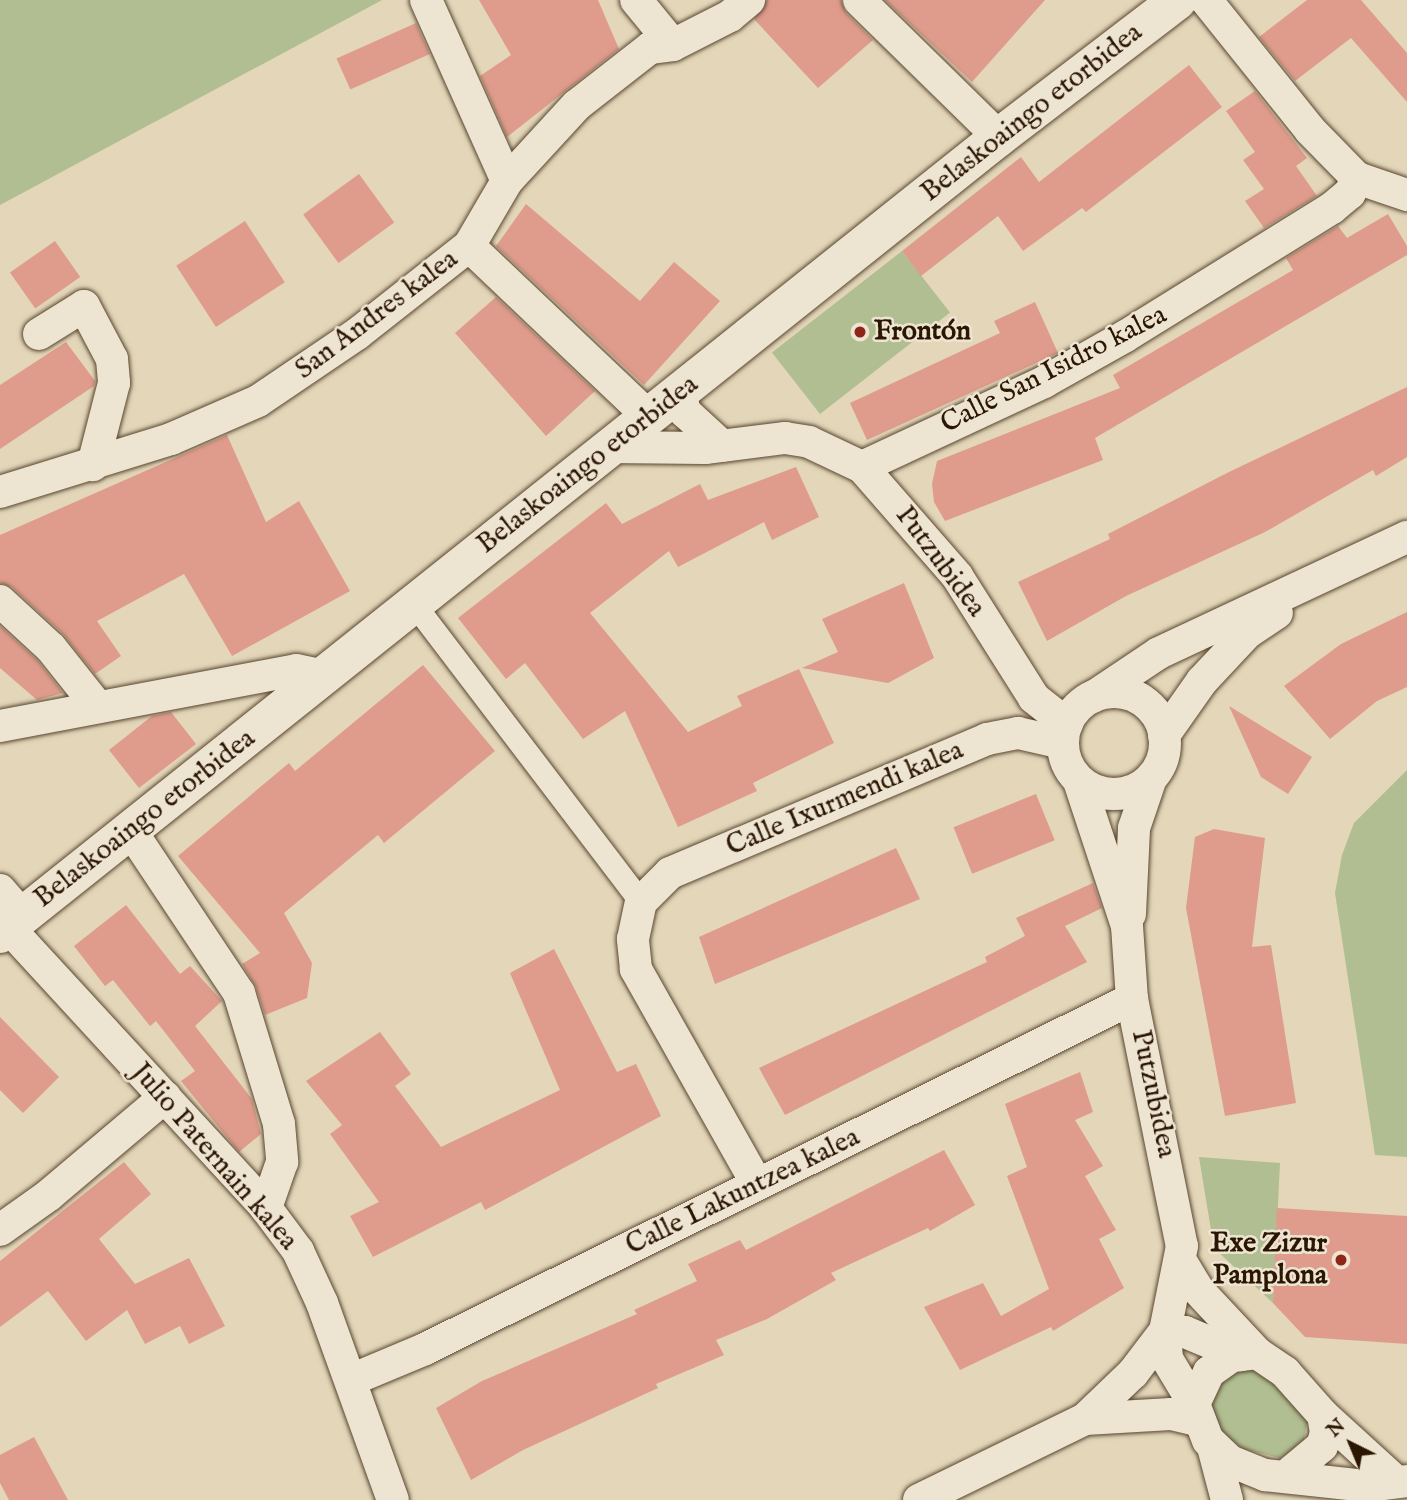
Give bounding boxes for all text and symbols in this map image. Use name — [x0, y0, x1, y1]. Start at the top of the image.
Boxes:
street label: Belaskoaingo etorbidea — [915, 16, 1149, 210]
street label: San Andres kalea — [289, 243, 465, 387]
street label: Calle San Isidro kalea — [935, 299, 1173, 441]
place label: Frontón — [874, 315, 971, 349]
marker: Frontón — [852, 324, 868, 340]
street label: Belaskoaingo etorbidea — [471, 368, 705, 562]
street label: Putzubidea — [887, 500, 993, 624]
street label: Belaskoaingo etorbidea — [28, 722, 262, 916]
street label: Calle Ixurmendi kalea — [721, 734, 969, 864]
street label: Putzubidea — [1123, 1027, 1183, 1161]
street label: Julio Paternain kalea — [123, 1056, 305, 1258]
street label: Calle Lakuntzea kalea — [621, 1121, 865, 1263]
place label: Exe Zizur Pamplona — [1210, 1227, 1327, 1293]
marker: Exe Zizur Pamplona — [1333, 1252, 1349, 1268]
north arrow — [1316, 1409, 1386, 1479]
text: N — [1322, 1414, 1351, 1443]

